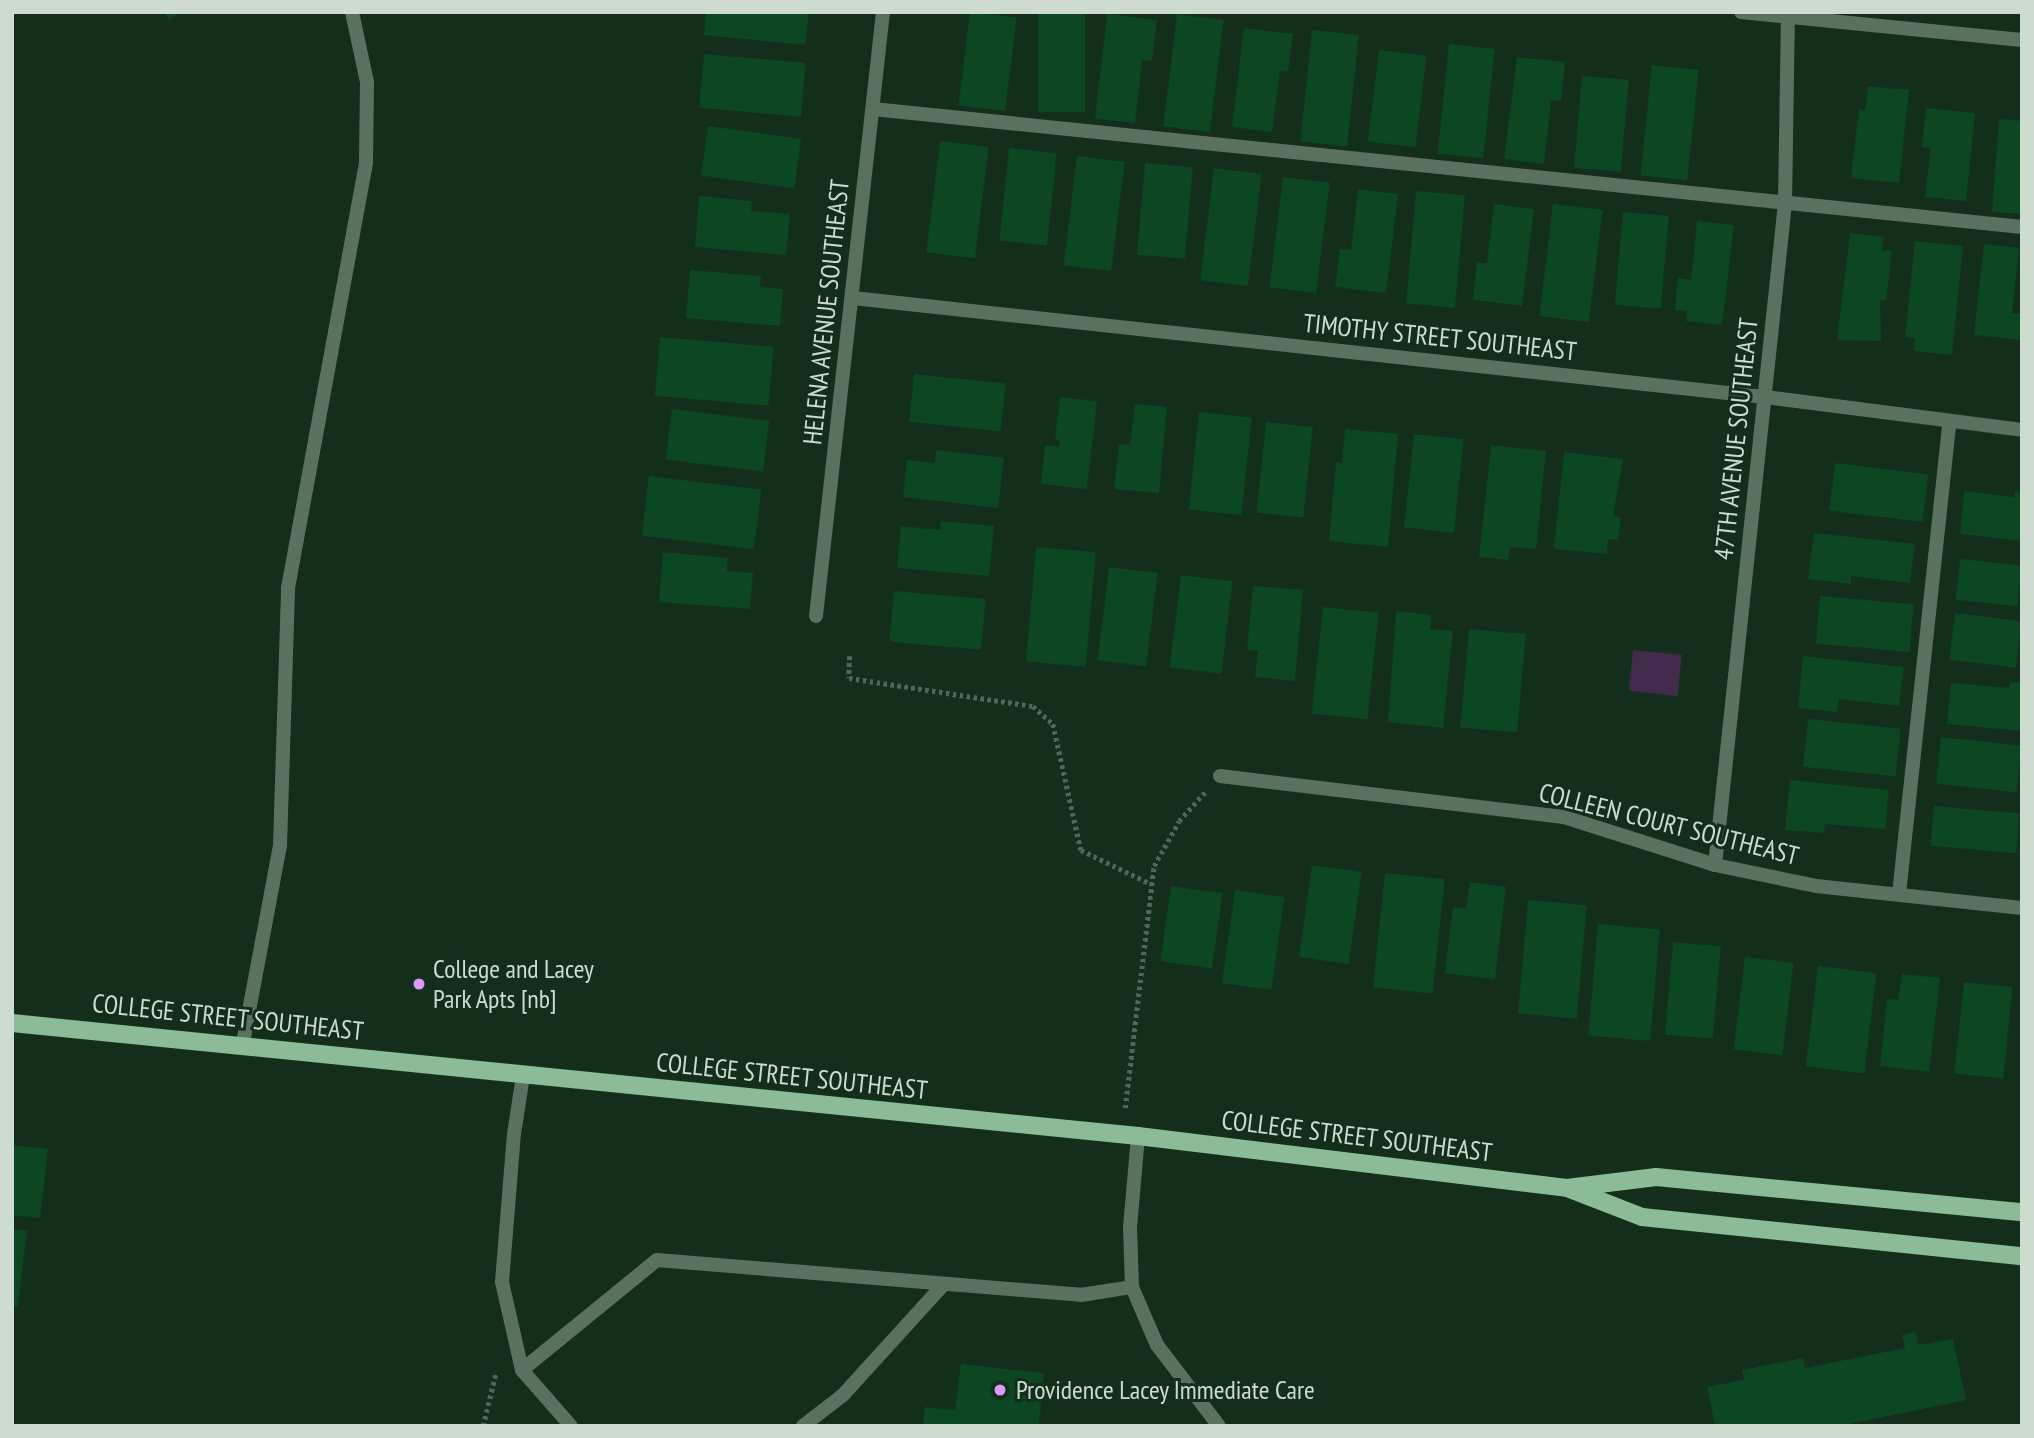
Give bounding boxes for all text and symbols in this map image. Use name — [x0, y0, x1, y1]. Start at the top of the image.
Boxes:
street label: HELENA AVENUE SOUTHEAST — [796, 177, 856, 447]
street label: TIMOTHY STREET SOUTHEAST — [1301, 307, 1579, 367]
street label: 47TH AVENUE SOUTHEAST — [1708, 316, 1764, 562]
street label: COLLEEN COURT SOUTHEAST — [1536, 777, 1802, 871]
place label: College and Lacey Park Apts [nb] — [433, 953, 594, 1014]
marker: College and Lacey Park Apts [nb] — [411, 976, 427, 992]
street label: COLLEGE STREET SOUTHEAST — [91, 987, 365, 1047]
street label: COLLEGE STREET SOUTHEAST — [655, 1046, 929, 1106]
street label: COLLEGE STREET SOUTHEAST — [1220, 1104, 1494, 1168]
place label: Providence Lacey Immediate Care — [1016, 1374, 1316, 1406]
marker: Providence Lacey Immediate Care — [990, 1380, 1010, 1400]

